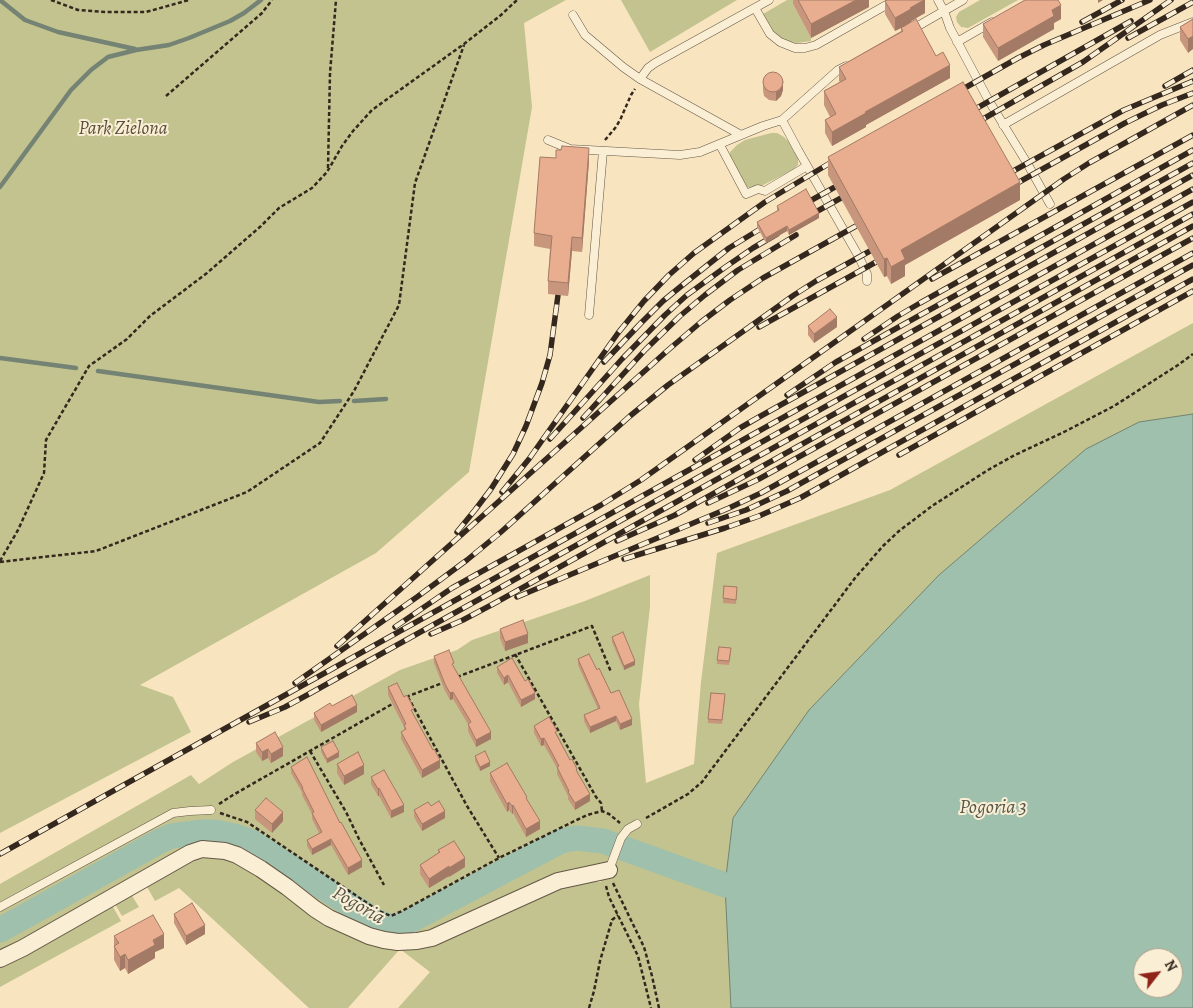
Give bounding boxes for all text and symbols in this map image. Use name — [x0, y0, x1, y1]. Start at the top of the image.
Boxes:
park label: Park Zielona — [79, 118, 167, 140]
water label: Pogoria 3 — [959, 796, 1027, 820]
water label: Pogoria — [328, 882, 388, 930]
north arrow — [1133, 948, 1183, 998]
text: N — [1160, 957, 1181, 975]

